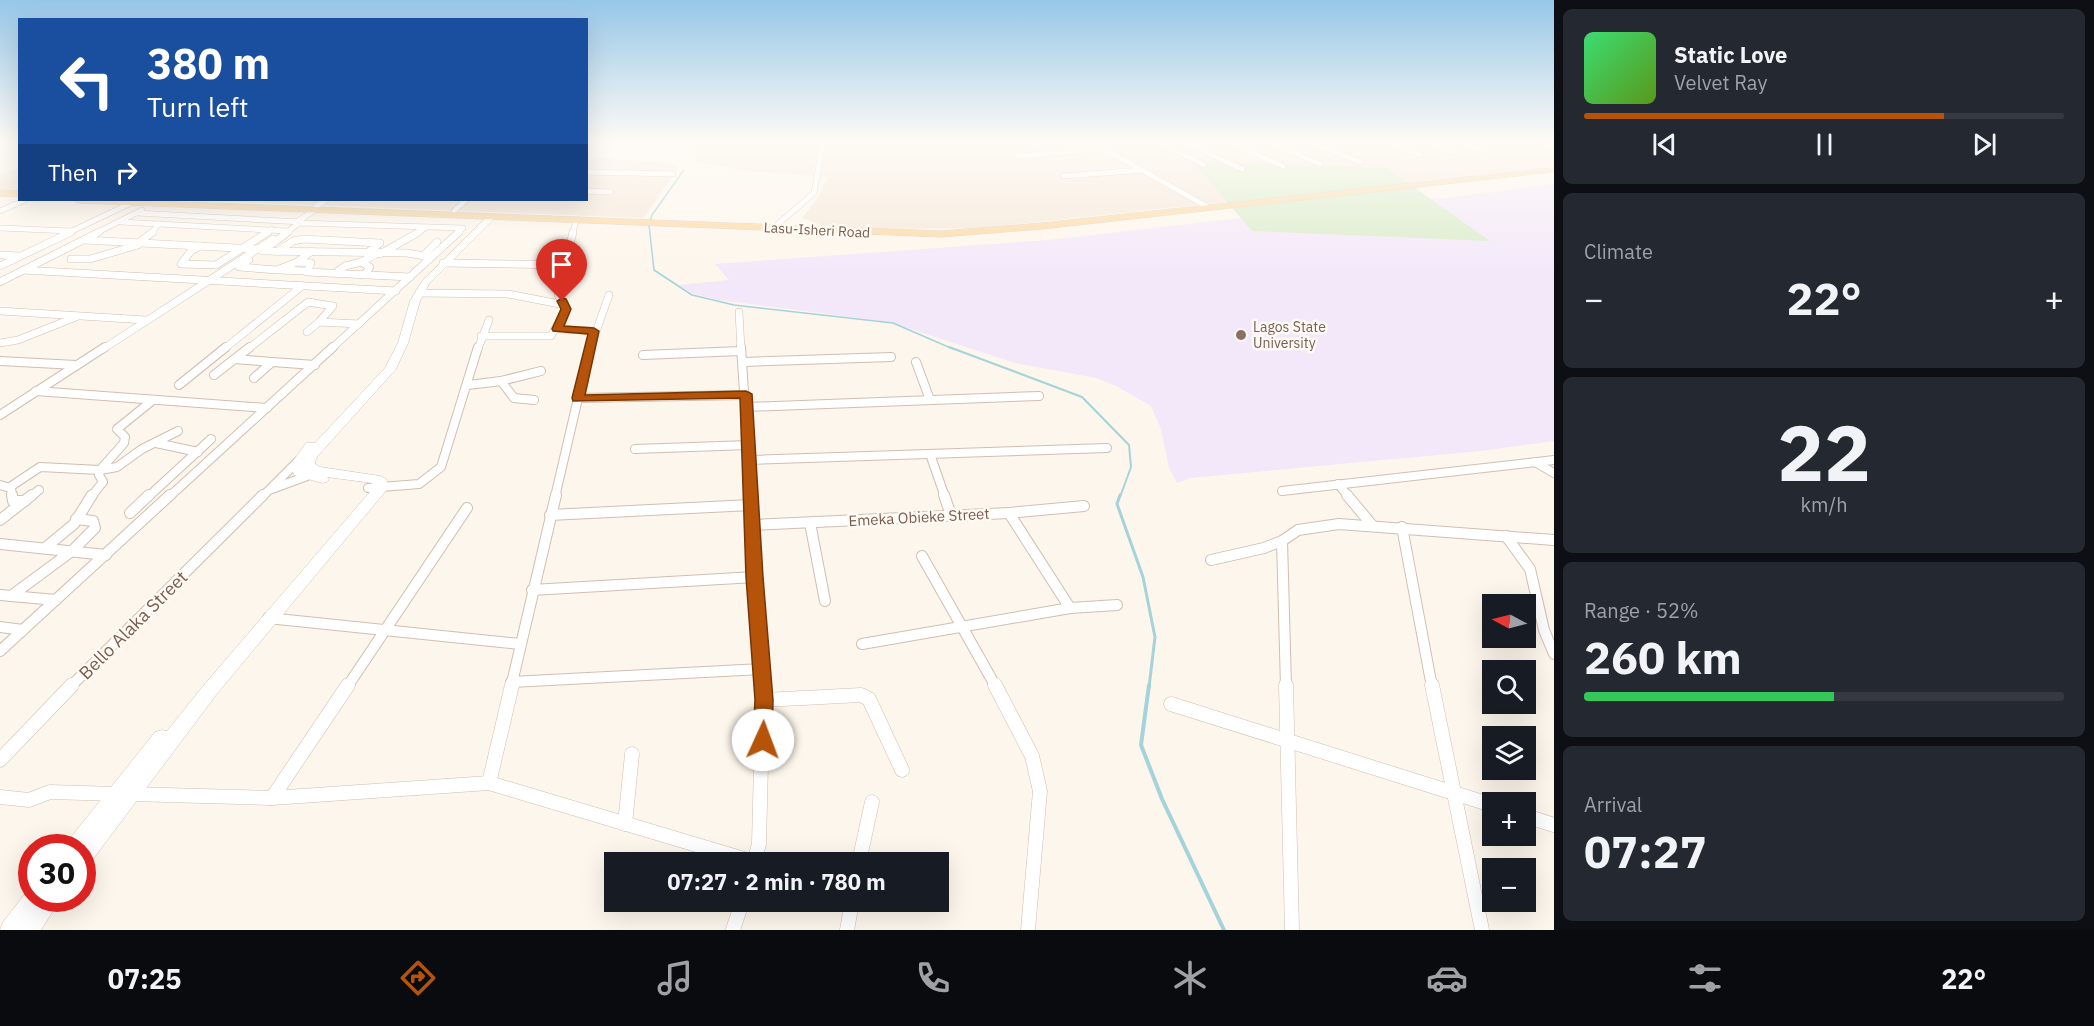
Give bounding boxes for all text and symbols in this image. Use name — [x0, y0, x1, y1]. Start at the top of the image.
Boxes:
text: 380 m — [147, 36, 270, 91]
text: Static Love — [1674, 40, 1787, 69]
icon: left — [48, 42, 126, 120]
text: Velvet Ray — [1674, 69, 1767, 96]
text: Turn left — [147, 89, 248, 124]
icon: previous — [1648, 128, 1681, 161]
icon: pause — [1808, 128, 1841, 161]
icon: next — [1968, 128, 2001, 161]
icon: right — [110, 156, 143, 189]
text: Then — [48, 158, 98, 187]
street label: Lasu-Isheri Road — [763, 218, 871, 242]
text: Climate — [1584, 238, 1653, 265]
pin — [536, 239, 587, 301]
icon: arrive — [545, 248, 578, 281]
text: 22° — [1786, 269, 1862, 327]
text: − — [1584, 277, 1604, 320]
text: + — [2044, 277, 2064, 320]
place label: Lagos State University — [1253, 318, 1326, 352]
marker: Lagos State University — [1234, 328, 1248, 342]
text: 22 — [1777, 401, 1871, 502]
text: km/h — [1800, 491, 1848, 518]
street label: Emeka Obieke Street — [848, 504, 990, 530]
street label: Bello Alaka Street — [74, 566, 192, 684]
north arrow — [1482, 594, 1536, 648]
map controls — [1482, 594, 1536, 912]
text: Range · 52% — [1584, 597, 1699, 624]
text: 260 km — [1584, 628, 1742, 686]
button: search — [1482, 660, 1536, 714]
position arrow — [731, 708, 795, 772]
button: layers — [1482, 726, 1536, 780]
text: Arrival — [1584, 791, 1642, 818]
button: + — [1482, 792, 1536, 846]
text: 07:27 — [1584, 822, 1707, 880]
speed limit sign: 30 — [18, 834, 96, 912]
button: − — [1482, 858, 1536, 912]
text: 07:27 · 2 min · 780 m — [667, 867, 886, 896]
icon: directions — [397, 957, 439, 999]
icon: music — [654, 957, 696, 999]
icon: phone — [912, 957, 954, 999]
icon: climate — [1169, 957, 1211, 999]
icon: car — [1426, 957, 1468, 999]
icon: filters — [1684, 957, 1726, 999]
text: 07:25 — [108, 961, 181, 996]
text: 22° — [1941, 961, 1986, 996]

